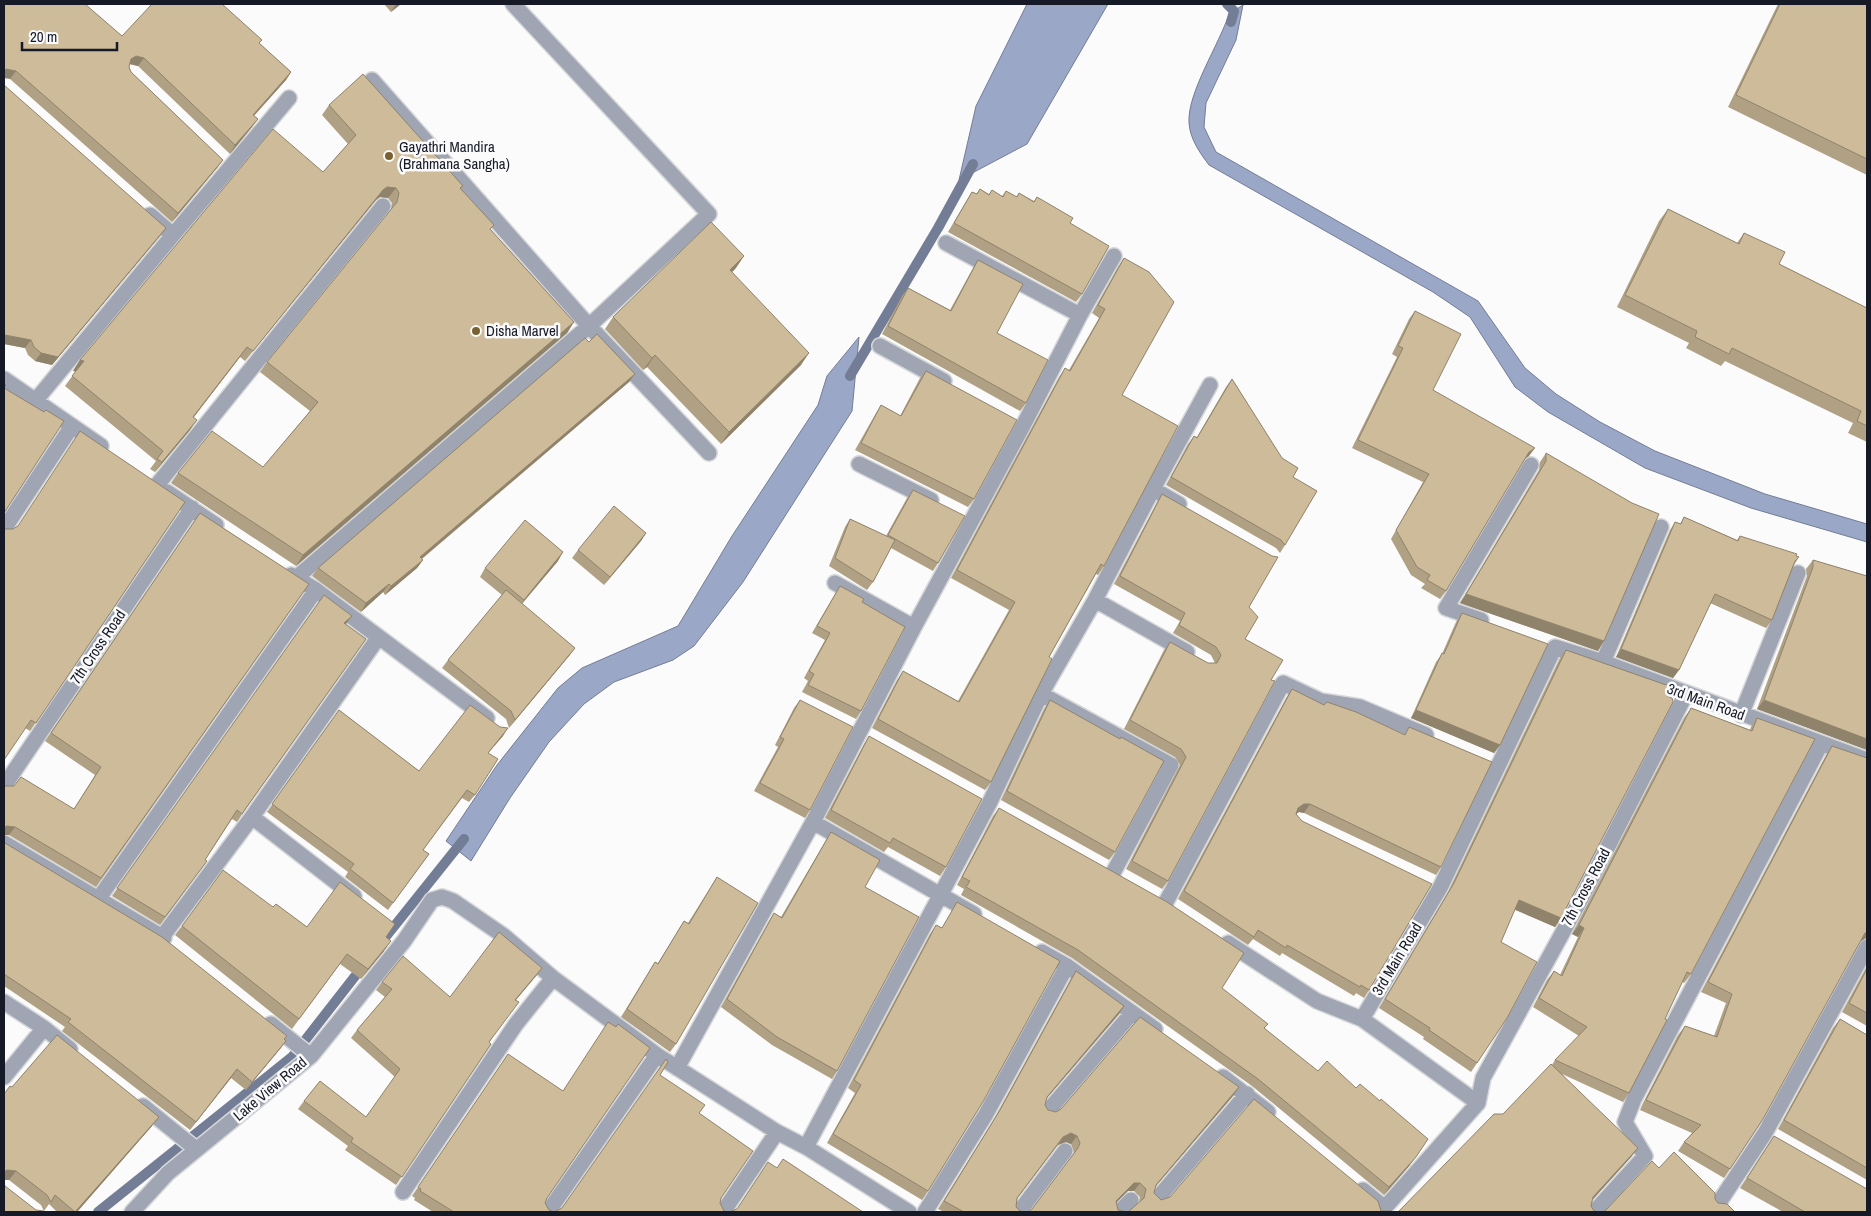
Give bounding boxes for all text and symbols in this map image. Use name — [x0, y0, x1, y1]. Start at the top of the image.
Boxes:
scale bar — [22, 20, 118, 52]
text: 20 m — [30, 26, 57, 47]
place label: Gayathri Mandira (Brahmana Sangha) — [399, 136, 510, 174]
marker: Gayathri Mandira (Brahmana Sangha) — [383, 150, 395, 162]
place label: Disha Marvel — [486, 320, 558, 341]
marker: Disha Marvel — [470, 325, 482, 337]
street label: 7th Cross Road — [65, 605, 130, 688]
street label: 3rd Main Road — [1664, 678, 1748, 725]
street label: 7th Cross Road — [1556, 844, 1615, 929]
street label: 3rd Main Road — [1367, 918, 1427, 999]
street label: Lake View Road — [228, 1052, 311, 1126]

